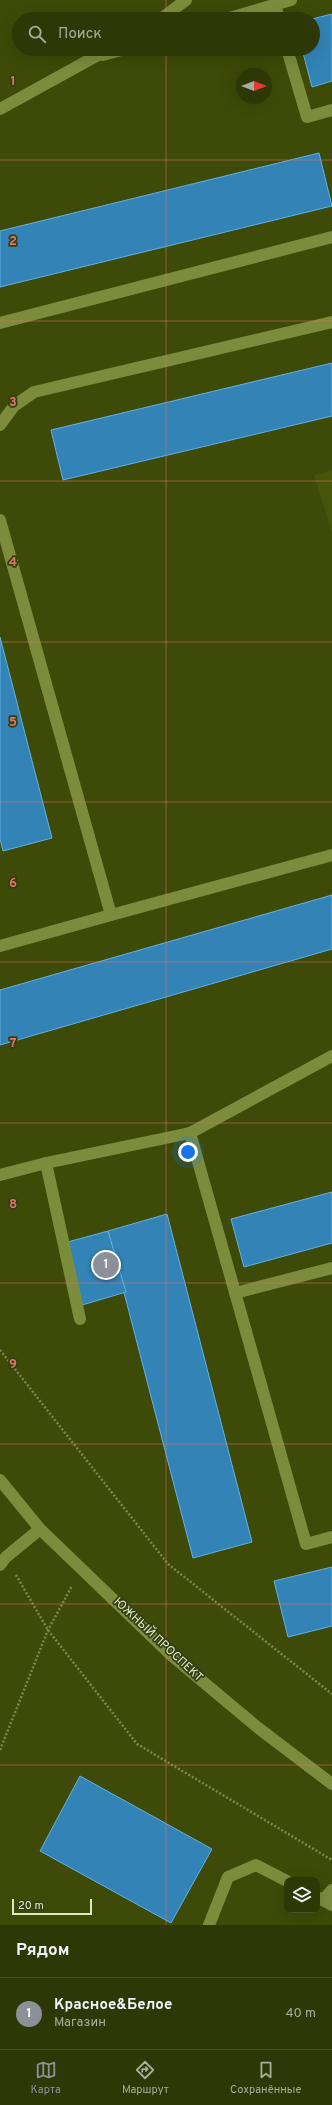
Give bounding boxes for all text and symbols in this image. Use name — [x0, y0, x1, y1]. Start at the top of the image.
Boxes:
search box — [12, 12, 320, 56]
icon: search — [26, 23, 48, 45]
text: Поиск — [58, 25, 102, 44]
north arrow — [236, 68, 272, 104]
text: 1 — [10, 74, 16, 90]
text: 2 — [9, 234, 17, 250]
text: 3 — [9, 395, 17, 411]
text: 4 — [9, 555, 17, 571]
text: 5 — [9, 715, 17, 731]
text: 6 — [9, 876, 17, 892]
text: 7 — [10, 1036, 17, 1052]
your location — [178, 1142, 198, 1162]
text: 8 — [9, 1197, 17, 1213]
pin: 1 — [93, 1250, 119, 1280]
text: 9 — [9, 1357, 17, 1373]
street label: ЮЖНЫЙ ПРОСПЕКТ — [110, 1594, 206, 1686]
map controls — [284, 1877, 320, 1913]
button: layers — [284, 1877, 320, 1913]
scale bar — [12, 1897, 92, 1916]
text: 20 m — [18, 1899, 44, 1913]
text: Рядом — [16, 1940, 69, 1962]
text: Красное&Белое — [54, 1996, 172, 2015]
text: 1 — [26, 2006, 32, 2022]
text: 40 m — [286, 2006, 316, 2022]
text: Магазин — [54, 2015, 106, 2031]
tab: Карта — [31, 2059, 61, 2097]
tab: Маршрут — [122, 2059, 169, 2097]
tab: Сохранённые — [230, 2059, 301, 2097]

